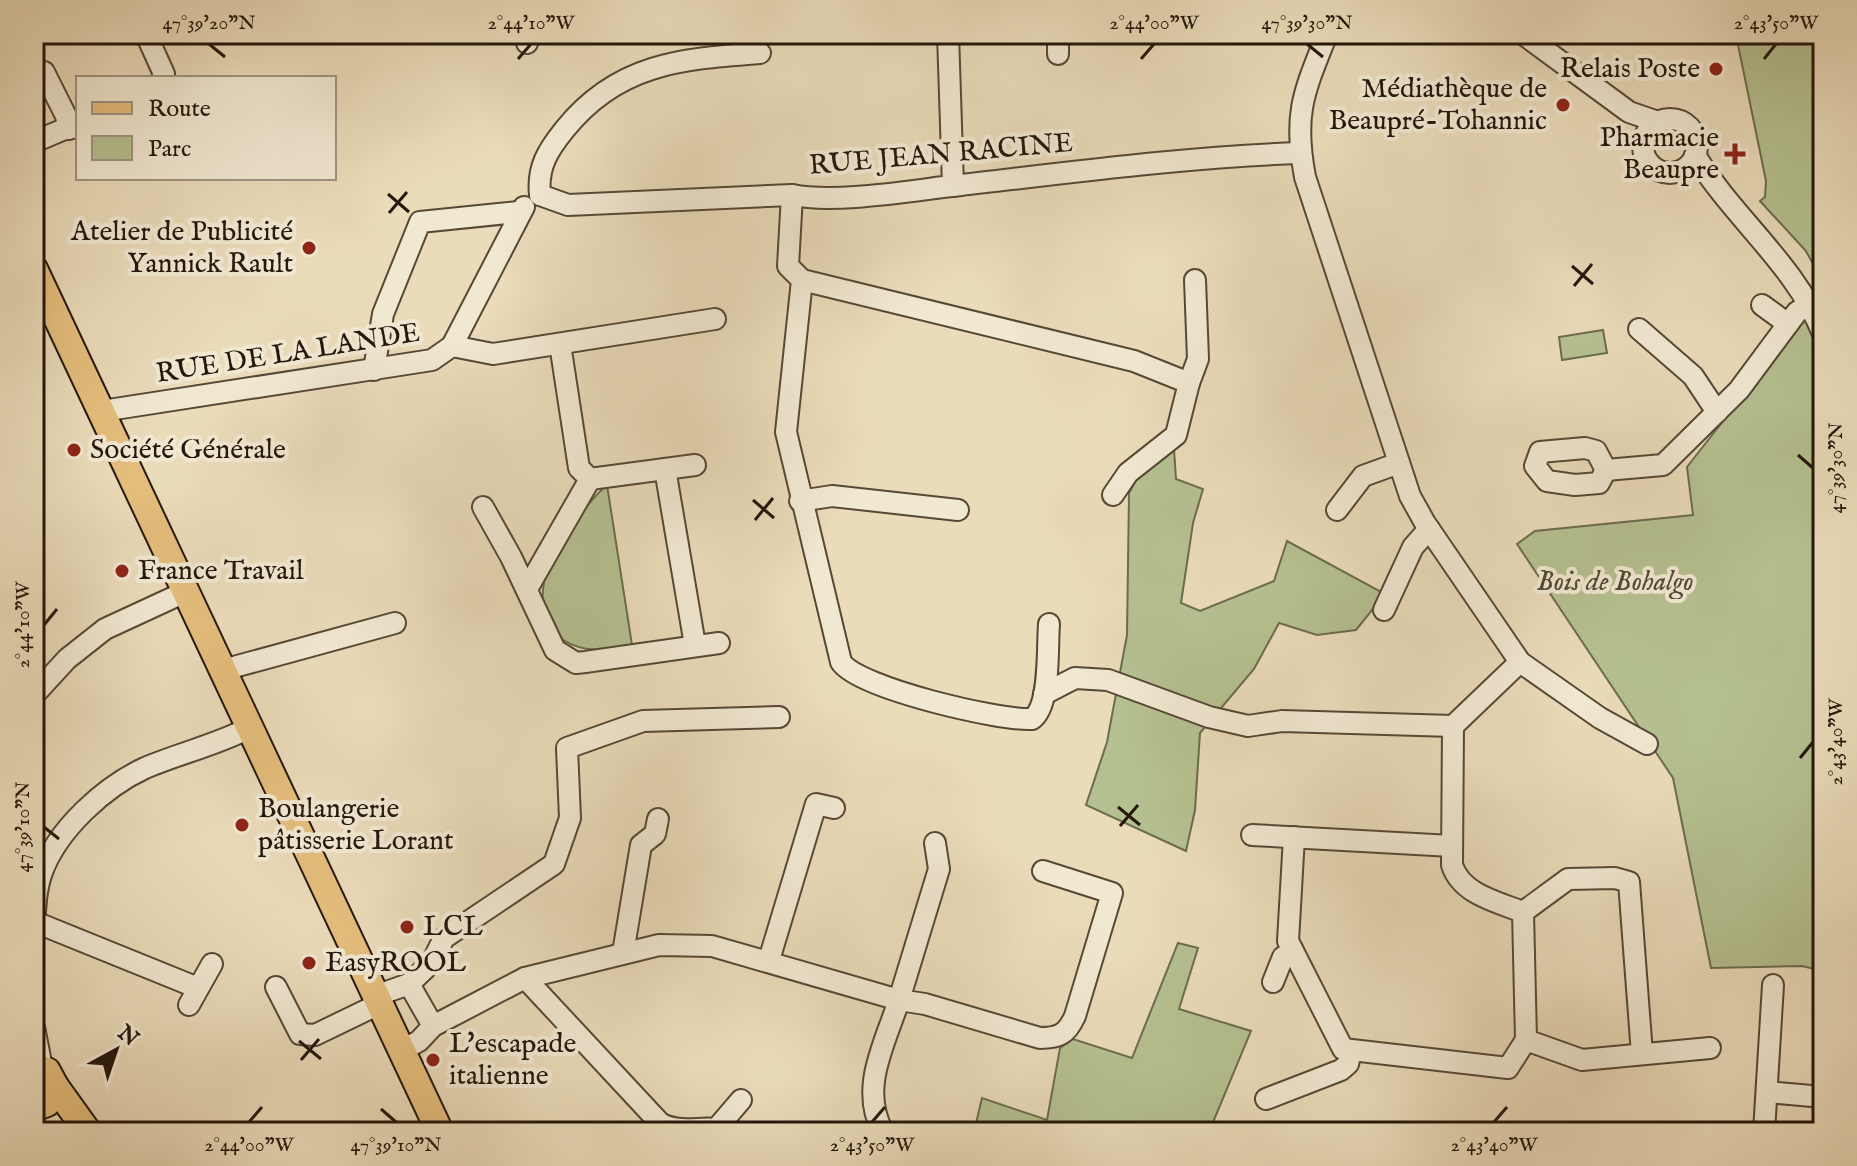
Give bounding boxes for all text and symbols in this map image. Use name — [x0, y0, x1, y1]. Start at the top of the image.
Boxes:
text: 47°39'20"N — [162, 11, 256, 36]
text: 2°44'10"W — [487, 11, 575, 36]
text: 2°44'00"W — [1109, 11, 1200, 36]
text: 47°39'30"N — [1261, 11, 1353, 36]
text: 2°43'50"W — [1734, 11, 1819, 36]
place label: Relais Poste — [1560, 52, 1700, 87]
marker: Relais Poste — [1707, 60, 1725, 78]
place label: Médiathèque de Beaupré-Tohannic — [1329, 72, 1547, 139]
legend — [76, 76, 336, 180]
text: Route — [148, 94, 211, 125]
marker: Médiathèque de Beaupré-Tohannic — [1554, 96, 1572, 114]
place label: Pharmacie Beaupre — [1600, 121, 1719, 188]
street label: RUE JEAN RACINE — [807, 126, 1075, 184]
text: Parc — [148, 134, 191, 165]
marker: Pharmacie Beaupre — [1726, 145, 1744, 163]
place label: Atelier de Publicité Yannick Rault — [70, 215, 293, 282]
marker: Atelier de Publicité Yannick Rault — [300, 239, 318, 257]
street label: RUE DE LA LANDE — [154, 316, 422, 392]
text: 47°39'30"N — [1824, 422, 1849, 514]
place label: Société Générale — [90, 433, 286, 468]
marker: Société Générale — [65, 441, 83, 459]
place label: France Travail — [138, 554, 304, 589]
marker: France Travail — [113, 562, 131, 580]
park label: Bois de Bohalgo — [1536, 565, 1694, 600]
text: 2°44'10"W — [11, 581, 36, 669]
text: 2°43'40"W — [1824, 698, 1849, 786]
text: 47°39'10"N — [11, 781, 36, 873]
place label: Boulangerie pâtisserie Lorant — [258, 792, 454, 859]
marker: Boulangerie pâtisserie Lorant — [233, 816, 251, 834]
place label: LCL — [423, 910, 483, 945]
marker: LCL — [398, 918, 416, 936]
place label: EasyROOL — [325, 946, 466, 981]
marker: EasyROOL — [300, 954, 318, 972]
north arrow — [76, 1010, 156, 1090]
text: N — [111, 1019, 144, 1053]
place label: L'escapade italienne — [449, 1027, 576, 1094]
marker: L'escapade italienne — [424, 1051, 442, 1069]
text: 2°44'00"W — [204, 1133, 295, 1158]
text: 47°39'10"N — [350, 1133, 442, 1158]
text: 2°43'50"W — [830, 1133, 915, 1158]
text: 2°43'40"W — [1450, 1133, 1538, 1158]

